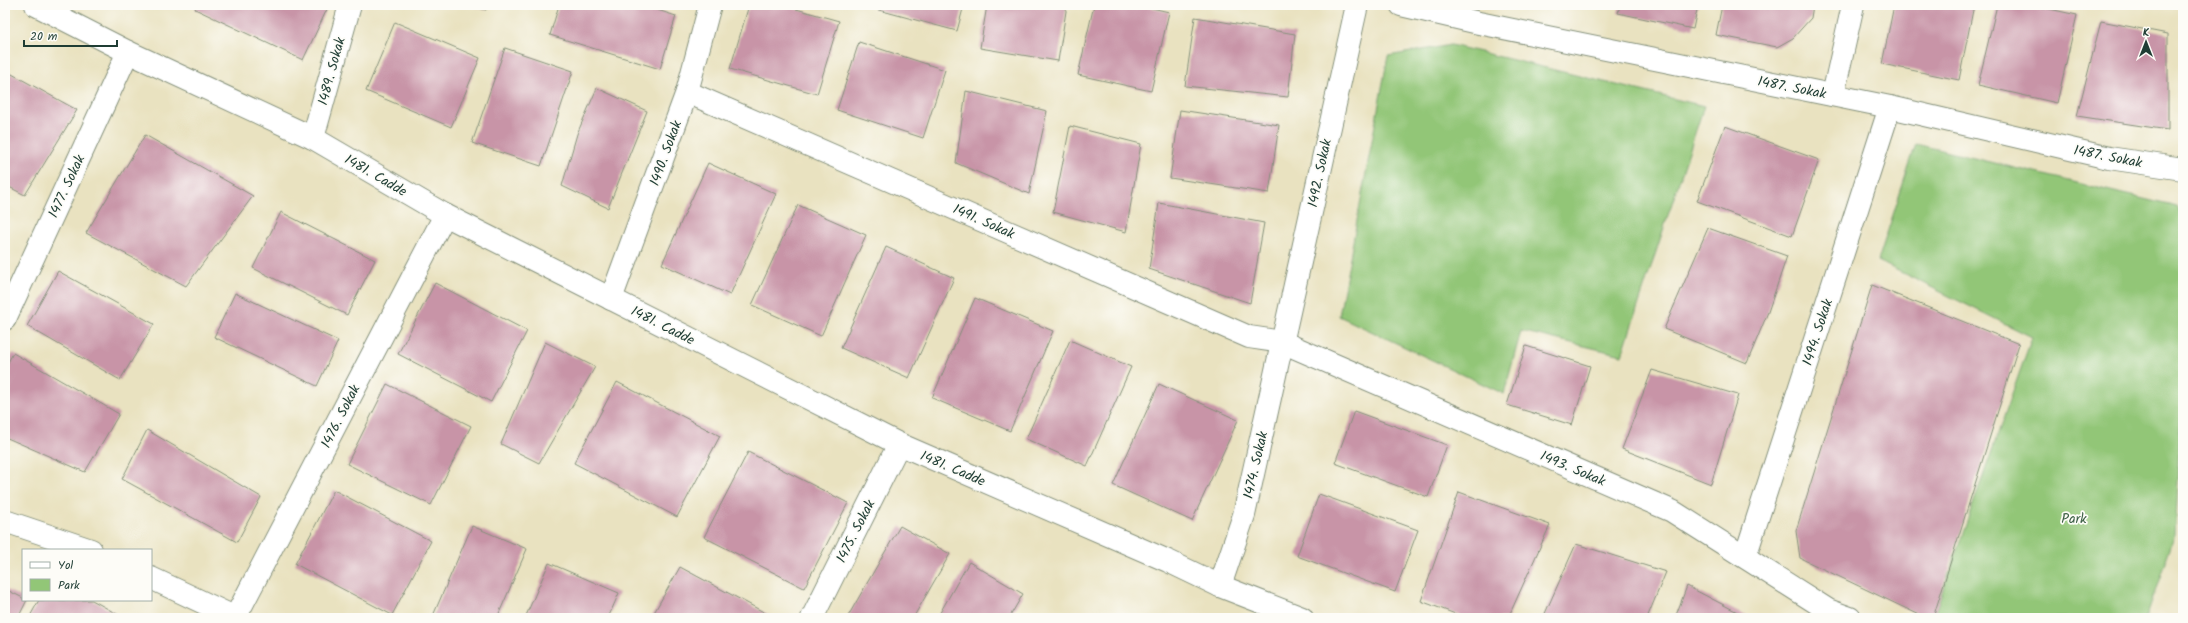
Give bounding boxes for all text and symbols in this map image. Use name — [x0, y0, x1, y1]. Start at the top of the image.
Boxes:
scale bar — [24, 22, 117, 48]
north arrow — [2126, 22, 2166, 62]
text: K — [2143, 24, 2150, 42]
text: 20 m — [30, 27, 58, 46]
street label: 1489. Sokak — [312, 34, 352, 108]
street label: 1487. Sokak — [1756, 71, 1828, 105]
street label: 1490. Sokak — [644, 117, 688, 189]
street label: 1492. Sokak — [1302, 137, 1338, 209]
street label: 1487. Sokak — [2072, 140, 2144, 174]
street label: 1481. Cadde — [340, 149, 412, 203]
street label: 1477. Sokak — [43, 151, 91, 222]
street label: 1491. Sokak — [949, 198, 1018, 246]
street label: 1494. Sokak — [1797, 296, 1839, 369]
street label: 1481. Cadde — [627, 300, 699, 352]
street label: 1476. Sokak — [315, 380, 366, 452]
street label: 1474. Sokak — [1238, 429, 1275, 501]
street label: 1481. Cadde — [917, 445, 989, 493]
street label: 1493. Sokak — [1536, 445, 1609, 493]
street label: 1475. Sokak — [831, 496, 881, 567]
park label: Park — [2061, 508, 2087, 530]
legend — [22, 549, 152, 601]
text: Yol — [58, 556, 73, 575]
text: Park — [58, 576, 80, 595]

